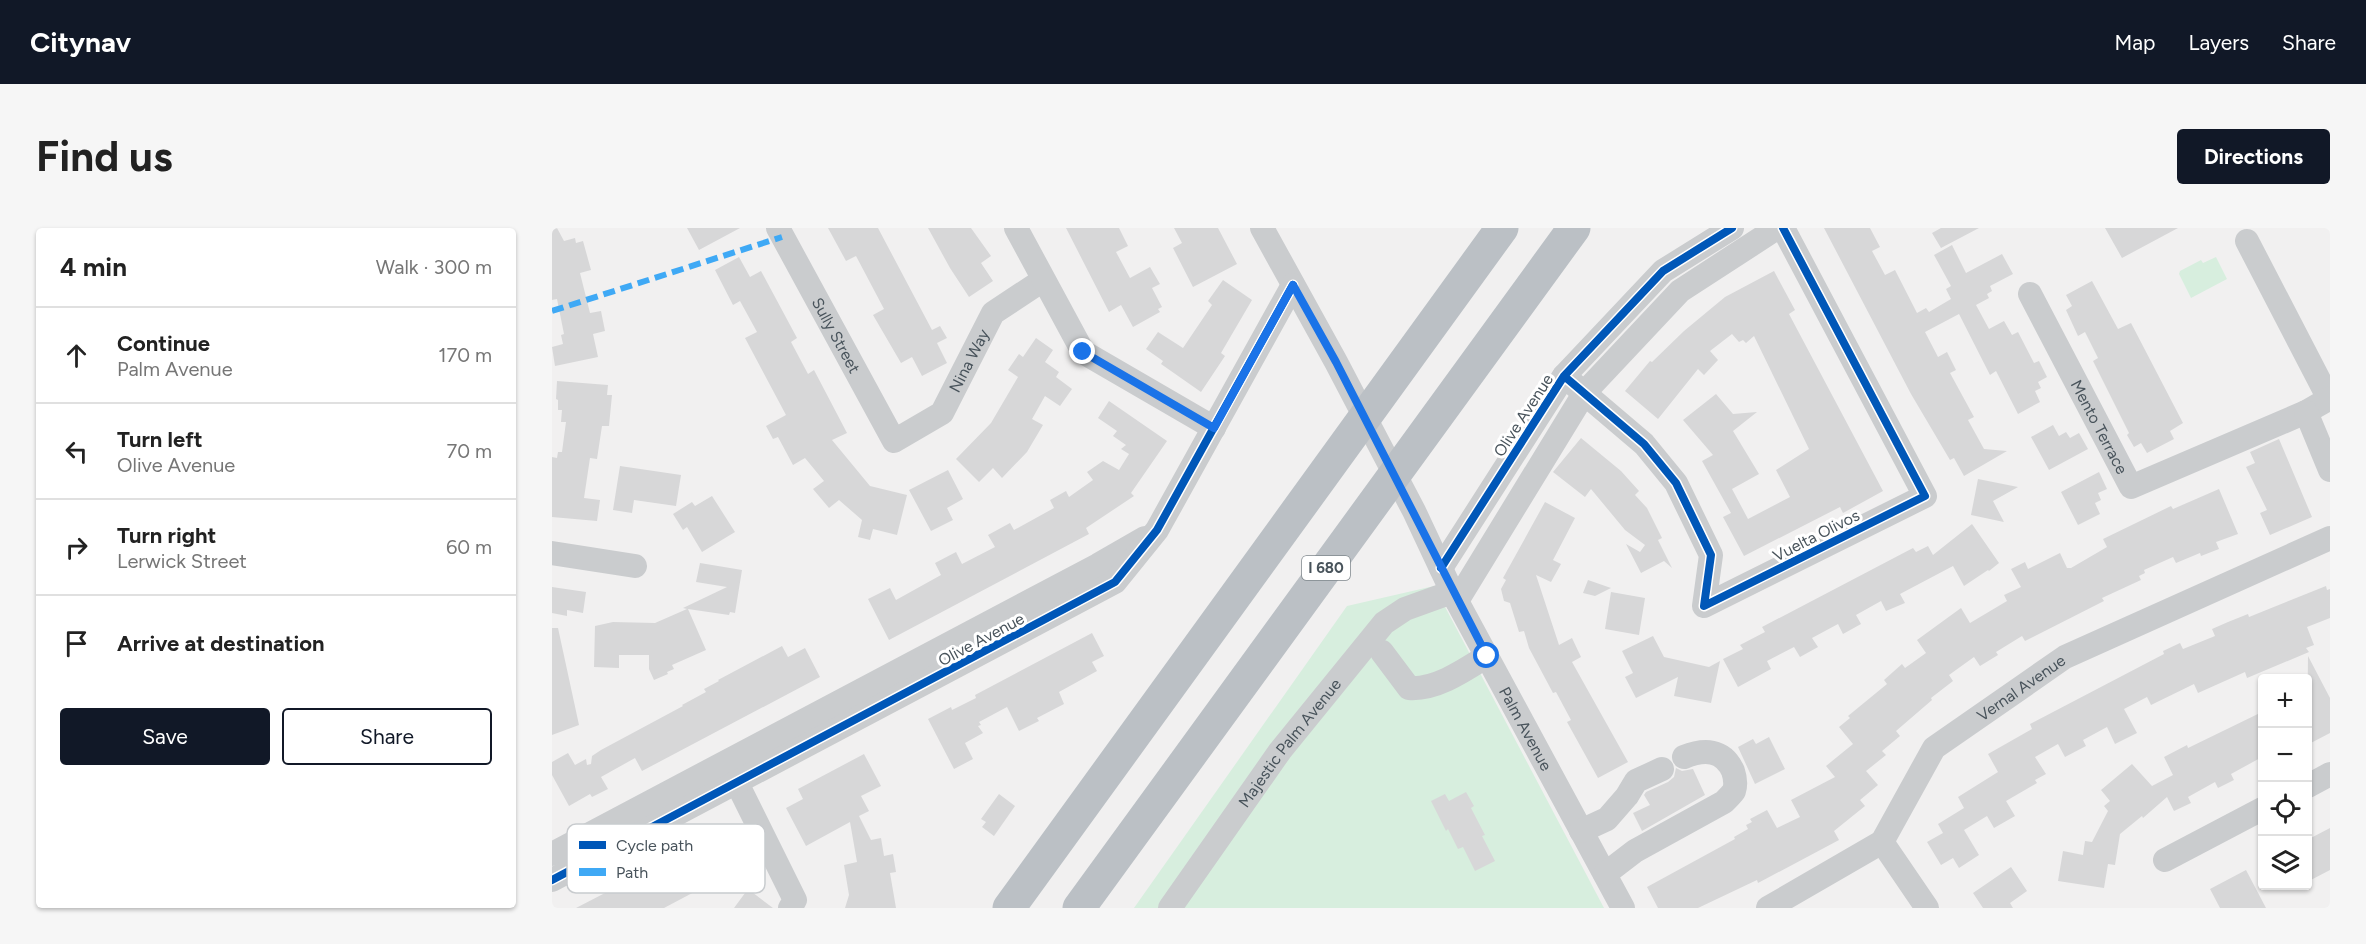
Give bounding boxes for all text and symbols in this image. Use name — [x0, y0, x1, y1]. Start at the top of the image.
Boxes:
text: Citynav — [30, 25, 131, 59]
text: Map — [2115, 30, 2155, 55]
text: Layers — [2188, 30, 2249, 55]
text: Share — [2282, 30, 2336, 55]
button: Directions — [2177, 129, 2330, 184]
text: Find us — [36, 131, 173, 182]
text: 4 min — [60, 251, 127, 283]
text: Walk · 300 m — [376, 255, 492, 279]
street label: Sully Street — [808, 294, 864, 376]
street label: Nina Way — [945, 325, 993, 396]
text: Continue — [117, 330, 210, 357]
route end — [1069, 338, 1095, 364]
icon: ahead — [60, 339, 93, 372]
text: 170 m — [438, 343, 492, 367]
text: Palm Avenue — [117, 357, 233, 381]
street label: Olive Avenue — [1490, 370, 1557, 460]
street label: Mento Terrace — [2067, 377, 2132, 478]
text: Turn left — [117, 426, 203, 453]
icon: left — [60, 435, 93, 468]
text: 70 m — [446, 439, 492, 463]
text: Olive Avenue — [117, 453, 235, 477]
street label: Vuelta Olivos — [1770, 505, 1863, 565]
text: Turn right — [117, 522, 216, 549]
icon: right — [60, 531, 93, 564]
text: 60 m — [446, 535, 492, 559]
text: Lerwick Street — [117, 549, 247, 573]
road number: I 680 — [1302, 556, 1350, 580]
street label: Olive Avenue — [935, 609, 1028, 670]
icon: arrive — [60, 627, 93, 660]
text: Arrive at destination — [117, 630, 325, 657]
route start — [1473, 642, 1499, 668]
street label: Vernal Avenue — [1973, 651, 2069, 725]
map controls — [2258, 674, 2312, 890]
button: + — [2258, 674, 2312, 728]
street label: Majestic Palm Avenue — [1235, 675, 1345, 811]
street label: Palm Avenue — [1495, 684, 1556, 774]
button: Save — [60, 708, 270, 765]
button: Share — [282, 708, 492, 765]
button: − — [2258, 728, 2312, 782]
button: locate — [2258, 782, 2312, 836]
legend — [567, 824, 765, 893]
text: Cycle path — [616, 836, 693, 855]
button: layers — [2258, 836, 2312, 890]
text: Path — [616, 863, 648, 882]

